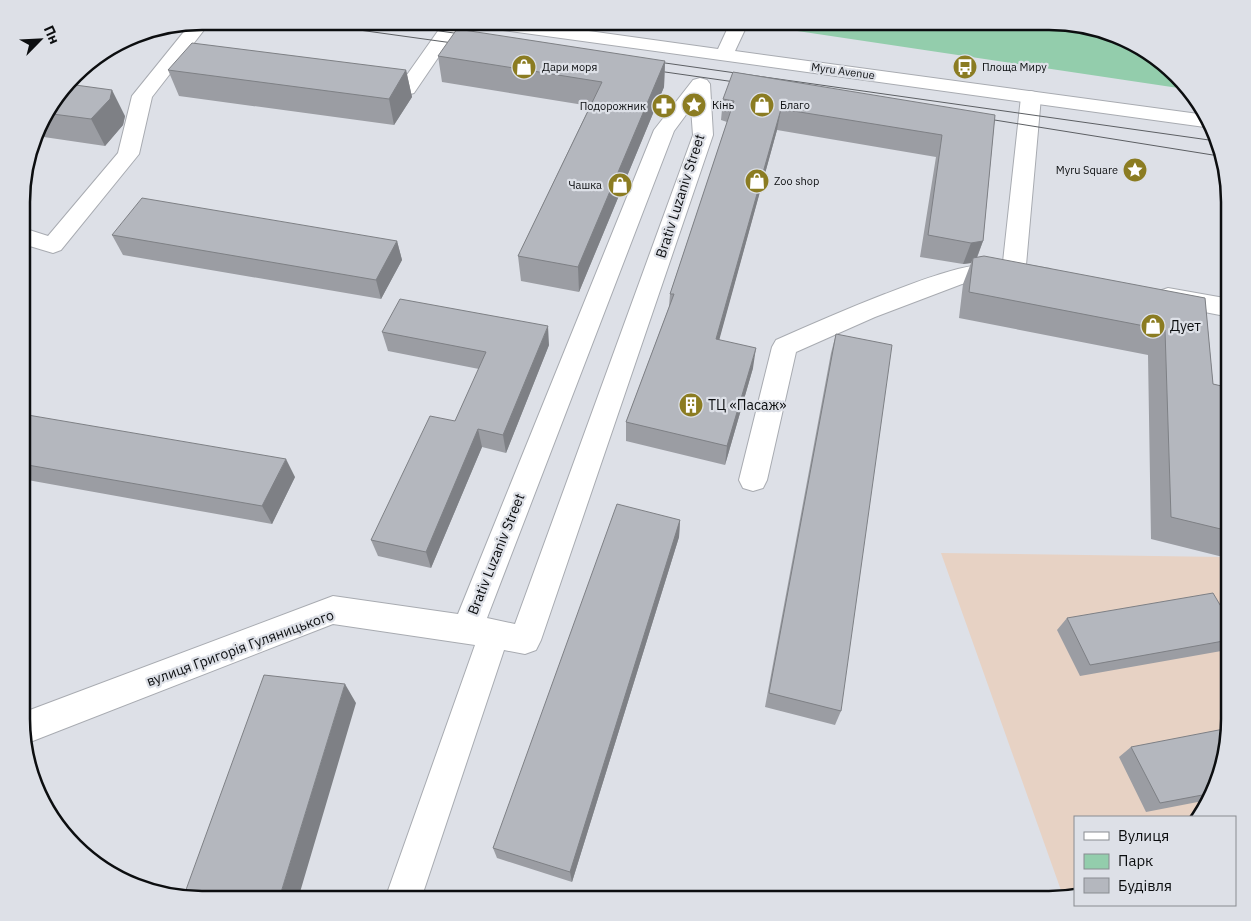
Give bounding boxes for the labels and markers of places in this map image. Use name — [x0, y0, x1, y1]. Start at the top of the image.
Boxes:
shop icon: Дари моря — [511, 54, 537, 80]
bus stop icon: Площа Миру — [952, 54, 978, 80]
place label: Дари моря — [542, 60, 597, 74]
place label: Площа Миру — [982, 60, 1047, 74]
place icon: Кінь — [681, 92, 707, 118]
shop icon: Благо — [749, 92, 775, 118]
pharmacy icon: Подорожник — [651, 93, 677, 119]
place label: Кінь — [712, 98, 734, 112]
place label: Благо — [780, 98, 810, 112]
place label: Подорожник — [580, 99, 646, 113]
place icon: Myru Square — [1122, 157, 1148, 183]
place label: Myru Square — [1056, 163, 1118, 177]
shop icon: Zoo shop — [744, 168, 770, 194]
shop icon: Чашка — [607, 172, 633, 198]
place label: Zoo shop — [774, 174, 819, 188]
place label: Чашка — [568, 178, 602, 192]
shop icon: Дует — [1140, 313, 1166, 339]
place label: Дует — [1170, 317, 1201, 335]
building icon: ТЦ «Пасаж» — [678, 392, 704, 418]
place label: ТЦ «Пасаж» — [708, 396, 786, 414]

